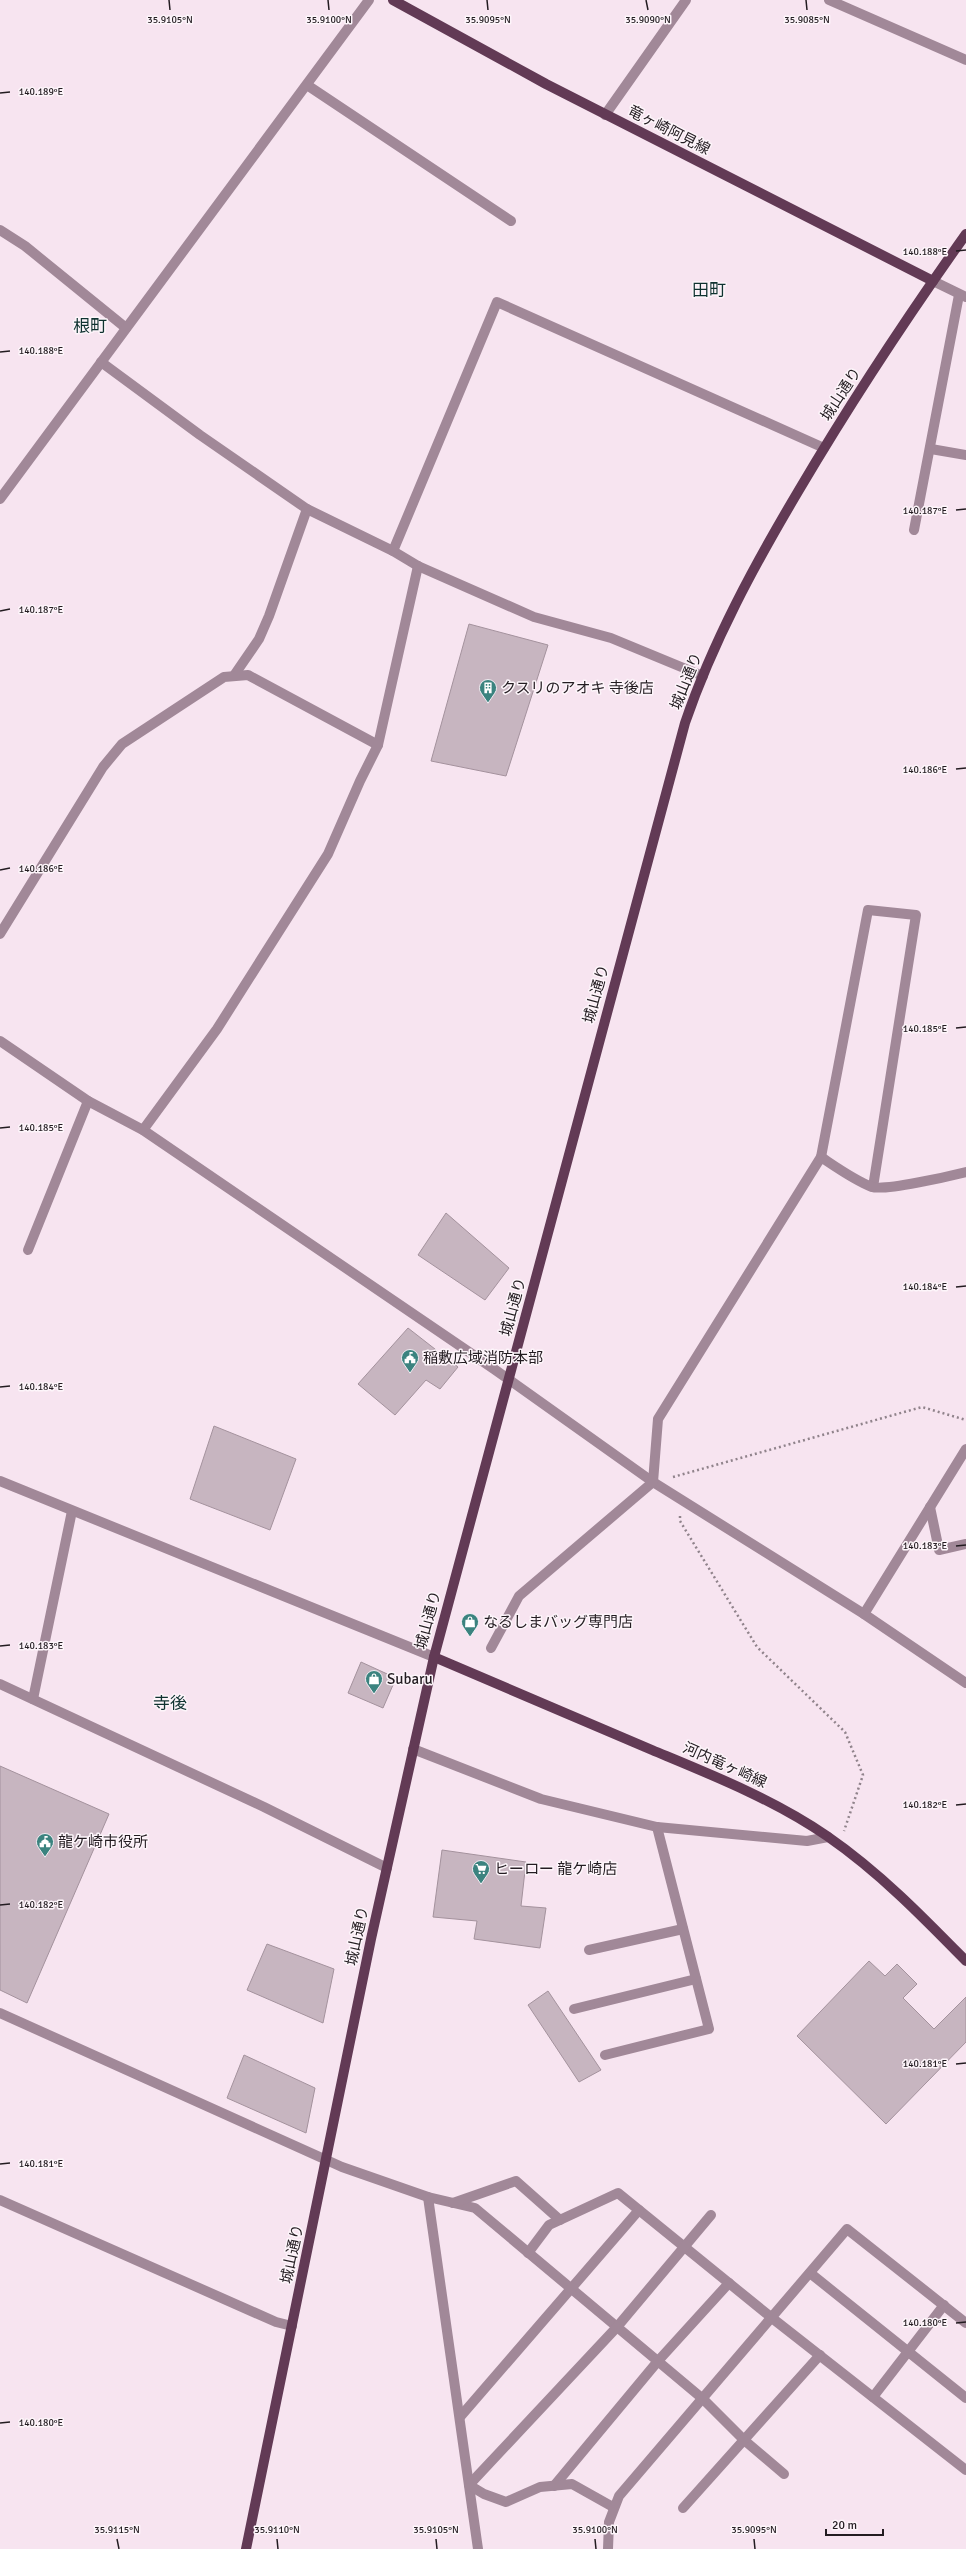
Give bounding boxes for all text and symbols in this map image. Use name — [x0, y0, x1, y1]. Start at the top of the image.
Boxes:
text: 35.9105°N — [147, 14, 193, 26]
text: 35.9100°N — [306, 14, 352, 26]
text: 35.9095°N — [465, 14, 511, 26]
text: 35.9090°N — [625, 14, 671, 26]
text: 35.9085°N — [784, 14, 830, 26]
text: 140.189°E — [19, 86, 64, 98]
street label: 竜ヶ崎阿見線 — [625, 102, 713, 158]
text: 140.188°E — [903, 246, 948, 258]
district label: 田町 — [692, 280, 726, 301]
district label: 根町 — [73, 316, 107, 337]
text: 140.188°E — [19, 345, 64, 357]
street label: 城山通り — [817, 364, 865, 424]
text: 140.187°E — [903, 505, 948, 517]
text: 140.187°E — [19, 604, 64, 616]
street label: 城山通り — [666, 650, 706, 712]
building icon: クスリのアオキ 寺後店 — [478, 678, 498, 703]
place label: クスリのアオキ 寺後店 — [501, 679, 654, 697]
text: 140.186°E — [903, 764, 948, 776]
text: 140.186°E — [19, 863, 64, 875]
street label: 城山通り — [580, 963, 612, 1025]
text: 140.185°E — [903, 1023, 948, 1035]
text: 140.185°E — [19, 1122, 64, 1134]
street label: 城山通り — [497, 1276, 529, 1338]
text: 140.184°E — [903, 1281, 948, 1293]
public building icon: 稲敷広域消防本部 — [400, 1348, 420, 1373]
place label: 稲敷広域消防本部 — [423, 1349, 543, 1367]
text: 140.184°E — [19, 1381, 64, 1393]
text: 140.183°E — [903, 1540, 948, 1552]
street label: 城山通り — [412, 1589, 444, 1651]
shop icon: なるしまバッグ専門店 — [460, 1612, 480, 1637]
place label: なるしまバッグ専門店 — [483, 1613, 633, 1631]
text: 140.183°E — [19, 1640, 64, 1652]
shop icon: Subaru — [364, 1669, 384, 1694]
place label: Subaru — [387, 1670, 433, 1688]
district label: 寺後 — [153, 1693, 187, 1714]
street label: 河内竜ヶ崎線 — [680, 1738, 770, 1792]
text: 140.182°E — [903, 1799, 948, 1811]
public building icon: 龍ケ崎市役所 — [35, 1832, 55, 1857]
place label: 龍ケ崎市役所 — [58, 1833, 148, 1851]
supermarket icon: ヒーロー 龍ケ崎店 — [471, 1859, 491, 1884]
place label: ヒーロー 龍ケ崎店 — [494, 1860, 617, 1878]
text: 140.182°E — [19, 1899, 64, 1911]
street label: 城山通り — [342, 1905, 372, 1967]
text: 140.181°E — [903, 2058, 948, 2070]
text: 140.181°E — [19, 2158, 64, 2170]
street label: 城山通り — [277, 2223, 307, 2285]
text: 140.180°E — [903, 2317, 948, 2329]
text: 140.180°E — [19, 2417, 64, 2429]
scale bar — [826, 2511, 883, 2537]
text: 20 m — [832, 2518, 857, 2533]
text: 35.9115°N — [94, 2524, 140, 2536]
text: 35.9110°N — [254, 2524, 300, 2536]
text: 35.9105°N — [413, 2524, 459, 2536]
text: 35.9100°N — [572, 2524, 618, 2536]
text: 35.9095°N — [731, 2524, 777, 2536]

